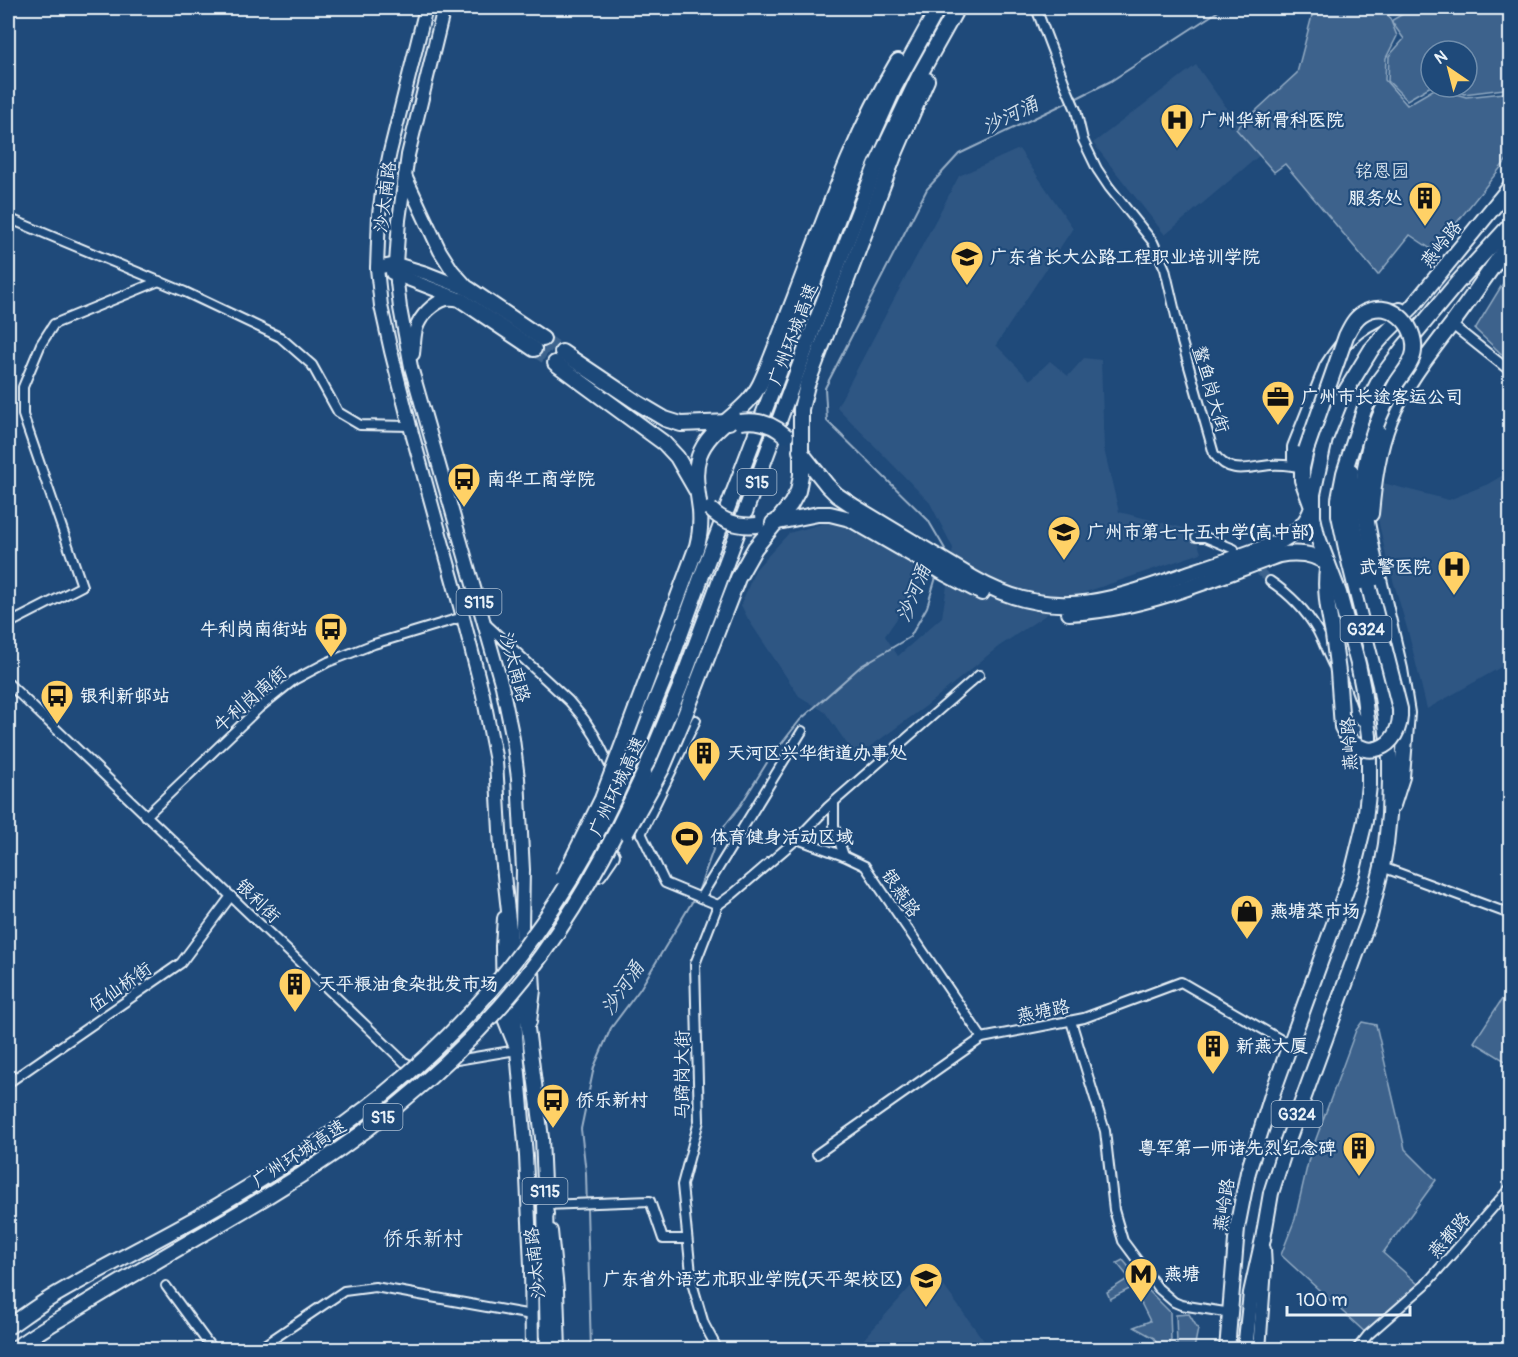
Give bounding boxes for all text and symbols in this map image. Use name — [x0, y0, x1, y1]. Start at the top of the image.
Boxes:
north arrow — [1419, 39, 1479, 99]
text: N — [1431, 46, 1451, 69]
water label: 沙河涌 — [978, 91, 1044, 140]
hospital icon: 广州华新骨科医院 — [1159, 102, 1195, 149]
place label: 广州华新骨科医院 — [1200, 109, 1344, 132]
street label: 沙太南路 — [370, 160, 401, 234]
park label: 铭恩园 — [1355, 160, 1409, 183]
building icon: 服务处 — [1407, 180, 1443, 227]
place label: 服务处 — [1348, 187, 1402, 210]
street label: 燕岭路 — [1415, 216, 1467, 273]
school or university icon: 广东省长大公路工程职业培训学院 — [949, 239, 985, 286]
place label: 广东省长大公路工程职业培训学院 — [990, 246, 1260, 269]
street label: 广州环城高速 — [763, 280, 824, 389]
street label: 鳌鱼岗大街 — [1187, 343, 1234, 436]
office icon: 广州市长途客运公司 — [1260, 379, 1296, 426]
place label: 广州市长途客运公司 — [1301, 386, 1463, 409]
bus stop icon: 南华工商学院 — [446, 461, 482, 508]
place label: 南华工商学院 — [487, 468, 595, 491]
road number: S15 — [738, 469, 777, 495]
school or university icon: 广州市第七十五中学(高中部) — [1046, 514, 1082, 561]
place label: 广州市第七十五中学(高中部) — [1087, 521, 1315, 544]
hospital icon: 武警医院 — [1436, 549, 1472, 596]
place label: 武警医院 — [1359, 556, 1431, 579]
water label: 沙河涌 — [891, 560, 937, 626]
road number: S115 — [456, 589, 502, 615]
bus stop icon: 牛利岗南街站 — [313, 611, 349, 658]
road number: G324 — [1340, 616, 1392, 642]
place label: 牛利岗南街站 — [200, 618, 308, 641]
street label: 沙太南路 — [494, 629, 535, 705]
street label: 牛利岗南街 — [209, 661, 292, 738]
bus stop icon: 银利新邨站 — [39, 678, 75, 725]
place label: 银利新邨站 — [80, 685, 170, 708]
street label: 燕岭路 — [1337, 716, 1362, 772]
street label: 广州环城高速 — [584, 732, 651, 840]
building icon: 天河区兴华街道办事处 — [686, 735, 722, 782]
place label: 天河区兴华街道办事处 — [727, 742, 907, 765]
sports icon: 体育健身活动区域 — [669, 819, 705, 866]
place label: 体育健身活动区域 — [710, 826, 854, 849]
street label: 银燕路 — [876, 864, 925, 922]
street label: 银利街 — [230, 874, 285, 928]
shop icon: 燕塘菜市场 — [1229, 893, 1265, 940]
place label: 燕塘菜市场 — [1270, 900, 1360, 923]
water label: 沙河涌 — [595, 956, 650, 1020]
street label: 伍仙桥街 — [84, 957, 156, 1017]
building icon: 天平粮油食杂批发市场 — [277, 966, 313, 1013]
place label: 天平粮油食杂批发市场 — [318, 973, 498, 996]
street label: 燕塘路 — [1014, 995, 1072, 1028]
building icon: 新燕大厦 — [1195, 1028, 1231, 1075]
street label: 马蹄岗大街 — [671, 1030, 694, 1120]
place label: 新燕大厦 — [1236, 1035, 1308, 1058]
bus stop icon: 侨乐新村 — [535, 1082, 571, 1129]
place label: 侨乐新村 — [576, 1089, 648, 1112]
road number: G324 — [1272, 1101, 1322, 1127]
road number: S15 — [364, 1104, 403, 1130]
street label: 广州环城高速 — [248, 1114, 351, 1192]
building icon: 粤军第一师诸先烈纪念碑 — [1341, 1130, 1377, 1177]
place label: 粤军第一师诸先烈纪念碑 — [1138, 1137, 1336, 1160]
street label: 燕岭路 — [1209, 1177, 1240, 1234]
road number: S115 — [522, 1178, 568, 1204]
street label: 燕都路 — [1423, 1207, 1476, 1263]
district label: 侨乐新村 — [383, 1226, 463, 1251]
street label: 沙太南路 — [520, 1226, 551, 1300]
metro station icon: 燕塘 — [1123, 1256, 1159, 1303]
school or university icon: 广东省外语艺术职业学院(天平架校区) — [908, 1261, 944, 1308]
place label: 燕塘 — [1164, 1263, 1200, 1286]
place label: 广东省外语艺术职业学院(天平架校区) — [603, 1268, 903, 1291]
scale bar — [1287, 1279, 1410, 1317]
text: 100 m — [1296, 1289, 1348, 1312]

